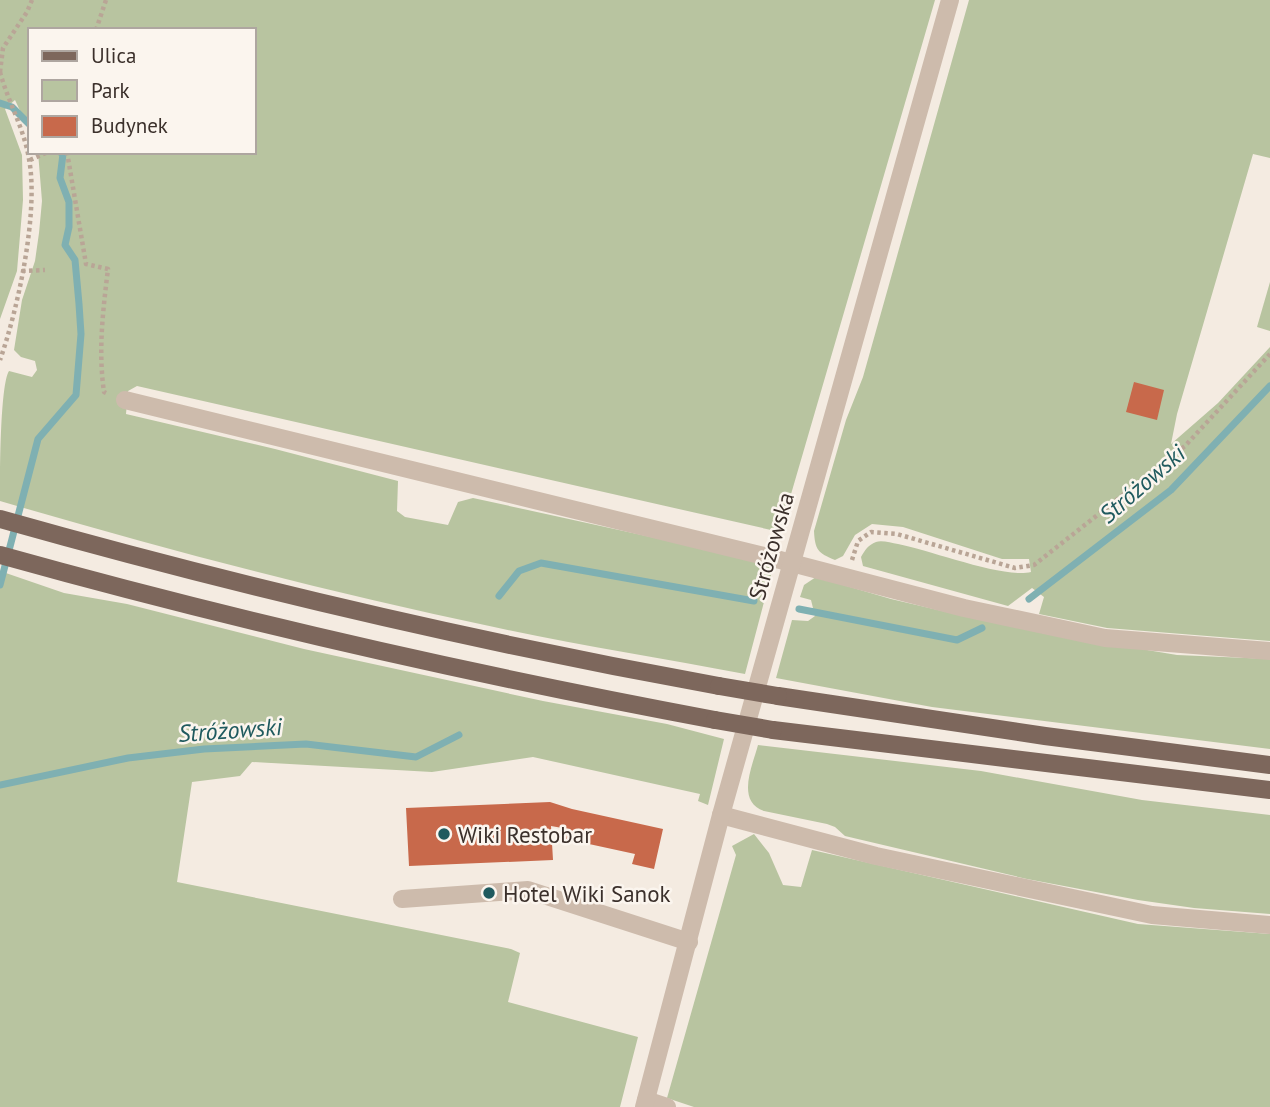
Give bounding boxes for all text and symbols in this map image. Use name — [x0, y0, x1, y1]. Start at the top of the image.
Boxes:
legend — [28, 28, 256, 154]
text: Ulica — [91, 42, 136, 69]
text: Park — [91, 77, 130, 104]
text: Budynek — [91, 112, 168, 139]
water label: Stróżowski — [1093, 438, 1192, 530]
street label: Stróżowska — [742, 489, 800, 603]
water label: Stróżowski — [177, 711, 284, 749]
place label: Wiki Restobar — [458, 820, 592, 849]
marker: Wiki Restobar — [436, 826, 452, 842]
place label: Hotel Wiki Sanok — [503, 879, 671, 908]
marker: Hotel Wiki Sanok — [481, 885, 497, 901]

